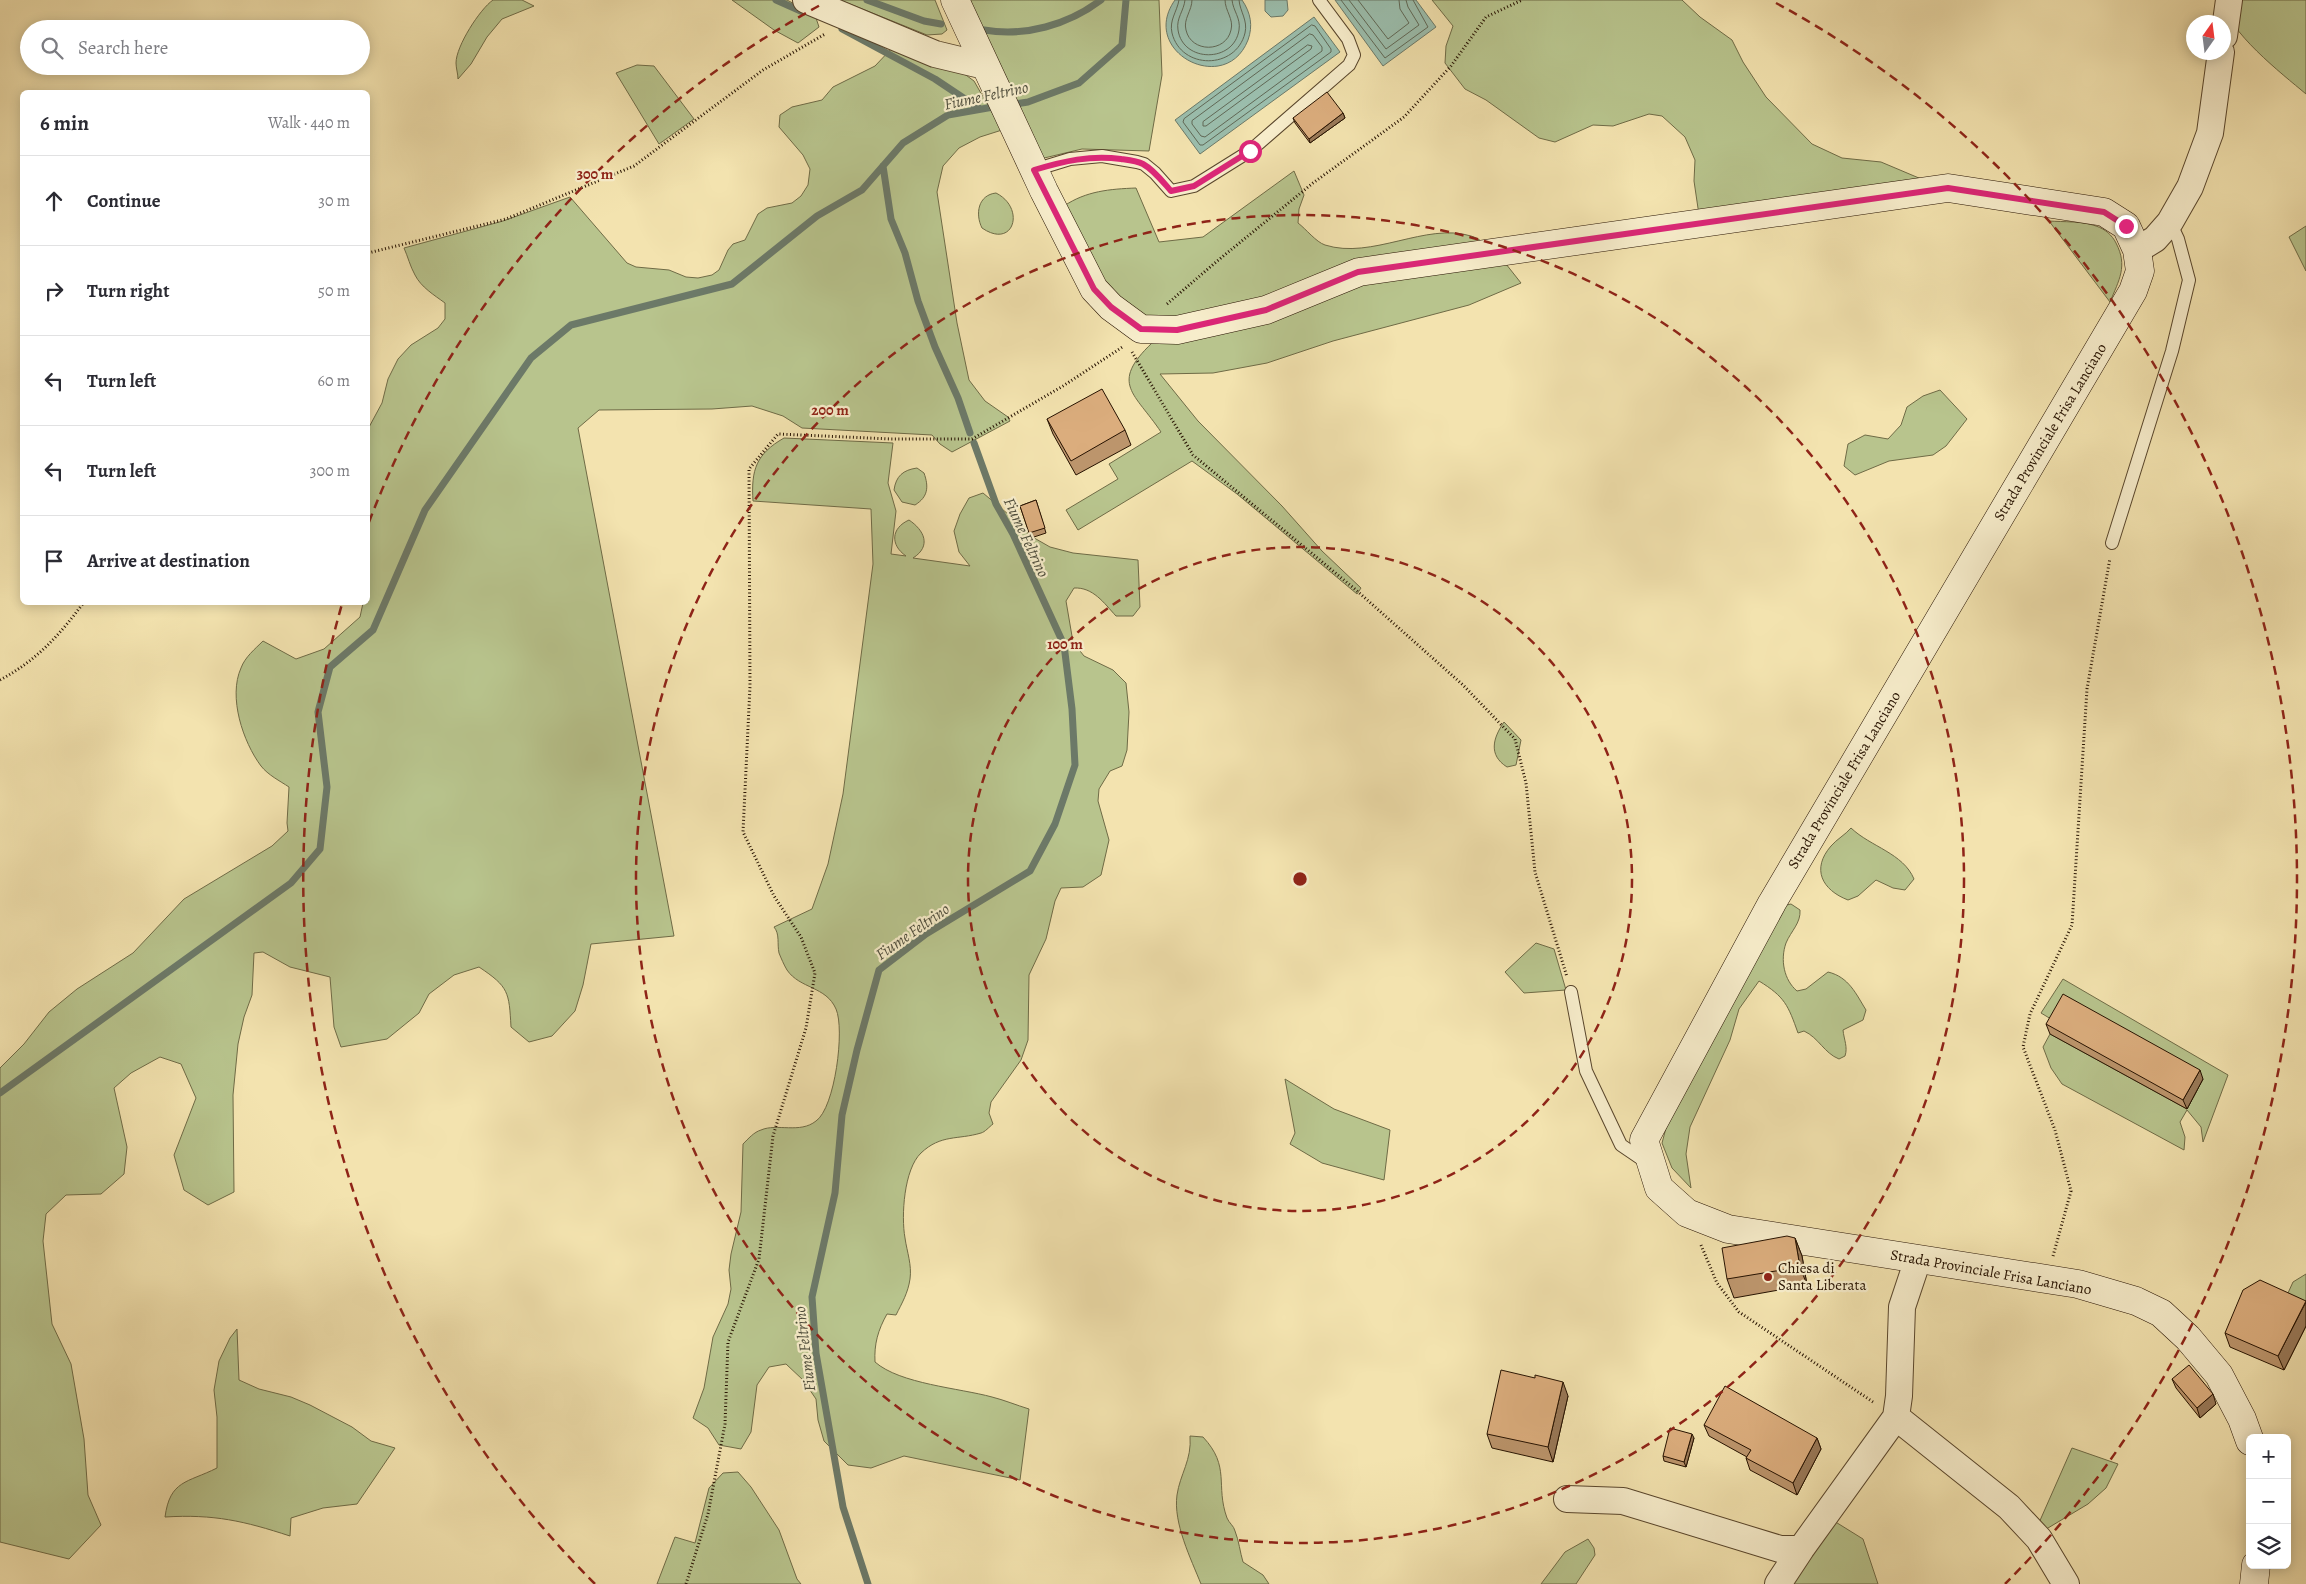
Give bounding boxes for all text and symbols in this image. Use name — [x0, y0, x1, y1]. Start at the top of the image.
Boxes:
north arrow — [2186, 15, 2231, 60]
search box — [20, 20, 370, 75]
icon: search — [38, 34, 66, 62]
text: Search here — [78, 35, 168, 61]
water label: Fiume Feltrino — [942, 76, 1030, 116]
text: 6 min — [40, 109, 89, 137]
text: Walk · 440 m — [268, 112, 350, 134]
route start — [1239, 140, 1262, 163]
text: 300 m — [577, 164, 614, 184]
icon: ahead — [40, 187, 68, 215]
text: Continue — [87, 188, 161, 214]
text: 30 m — [318, 190, 350, 212]
route end — [2115, 215, 2138, 238]
icon: right — [40, 277, 68, 305]
text: Turn right — [87, 278, 169, 304]
text: 50 m — [318, 280, 350, 302]
street label: Strada Provinciale Frisa Lanciano — [1989, 339, 2111, 525]
icon: left — [40, 367, 68, 395]
text: Turn left — [87, 368, 156, 394]
text: 60 m — [318, 370, 350, 392]
text: 200 m — [811, 400, 849, 420]
icon: left — [40, 457, 68, 485]
text: Turn left — [87, 458, 156, 484]
text: 300 m — [310, 460, 350, 482]
water label: Fiume Feltrino — [998, 494, 1054, 581]
icon: arrive — [40, 547, 68, 575]
text: Arrive at destination — [87, 548, 250, 574]
text: 100 m — [1047, 634, 1083, 654]
street label: Strada Provinciale Frisa Lanciano — [1783, 687, 1905, 873]
centre of rings — [1291, 870, 1309, 888]
water label: Fiume Feltrino — [871, 898, 954, 965]
street label: Strada Provinciale Frisa Lanciano — [1889, 1244, 2093, 1300]
place label: Chiesa di Santa Liberata — [1778, 1258, 1866, 1295]
marker: Chiesa di Santa Liberata — [1762, 1271, 1774, 1283]
water label: Fiume Feltrino — [789, 1305, 821, 1393]
map controls — [2246, 1434, 2291, 1569]
button: + — [2246, 1434, 2291, 1479]
button: − — [2246, 1479, 2291, 1524]
button: layers — [2246, 1524, 2291, 1569]

